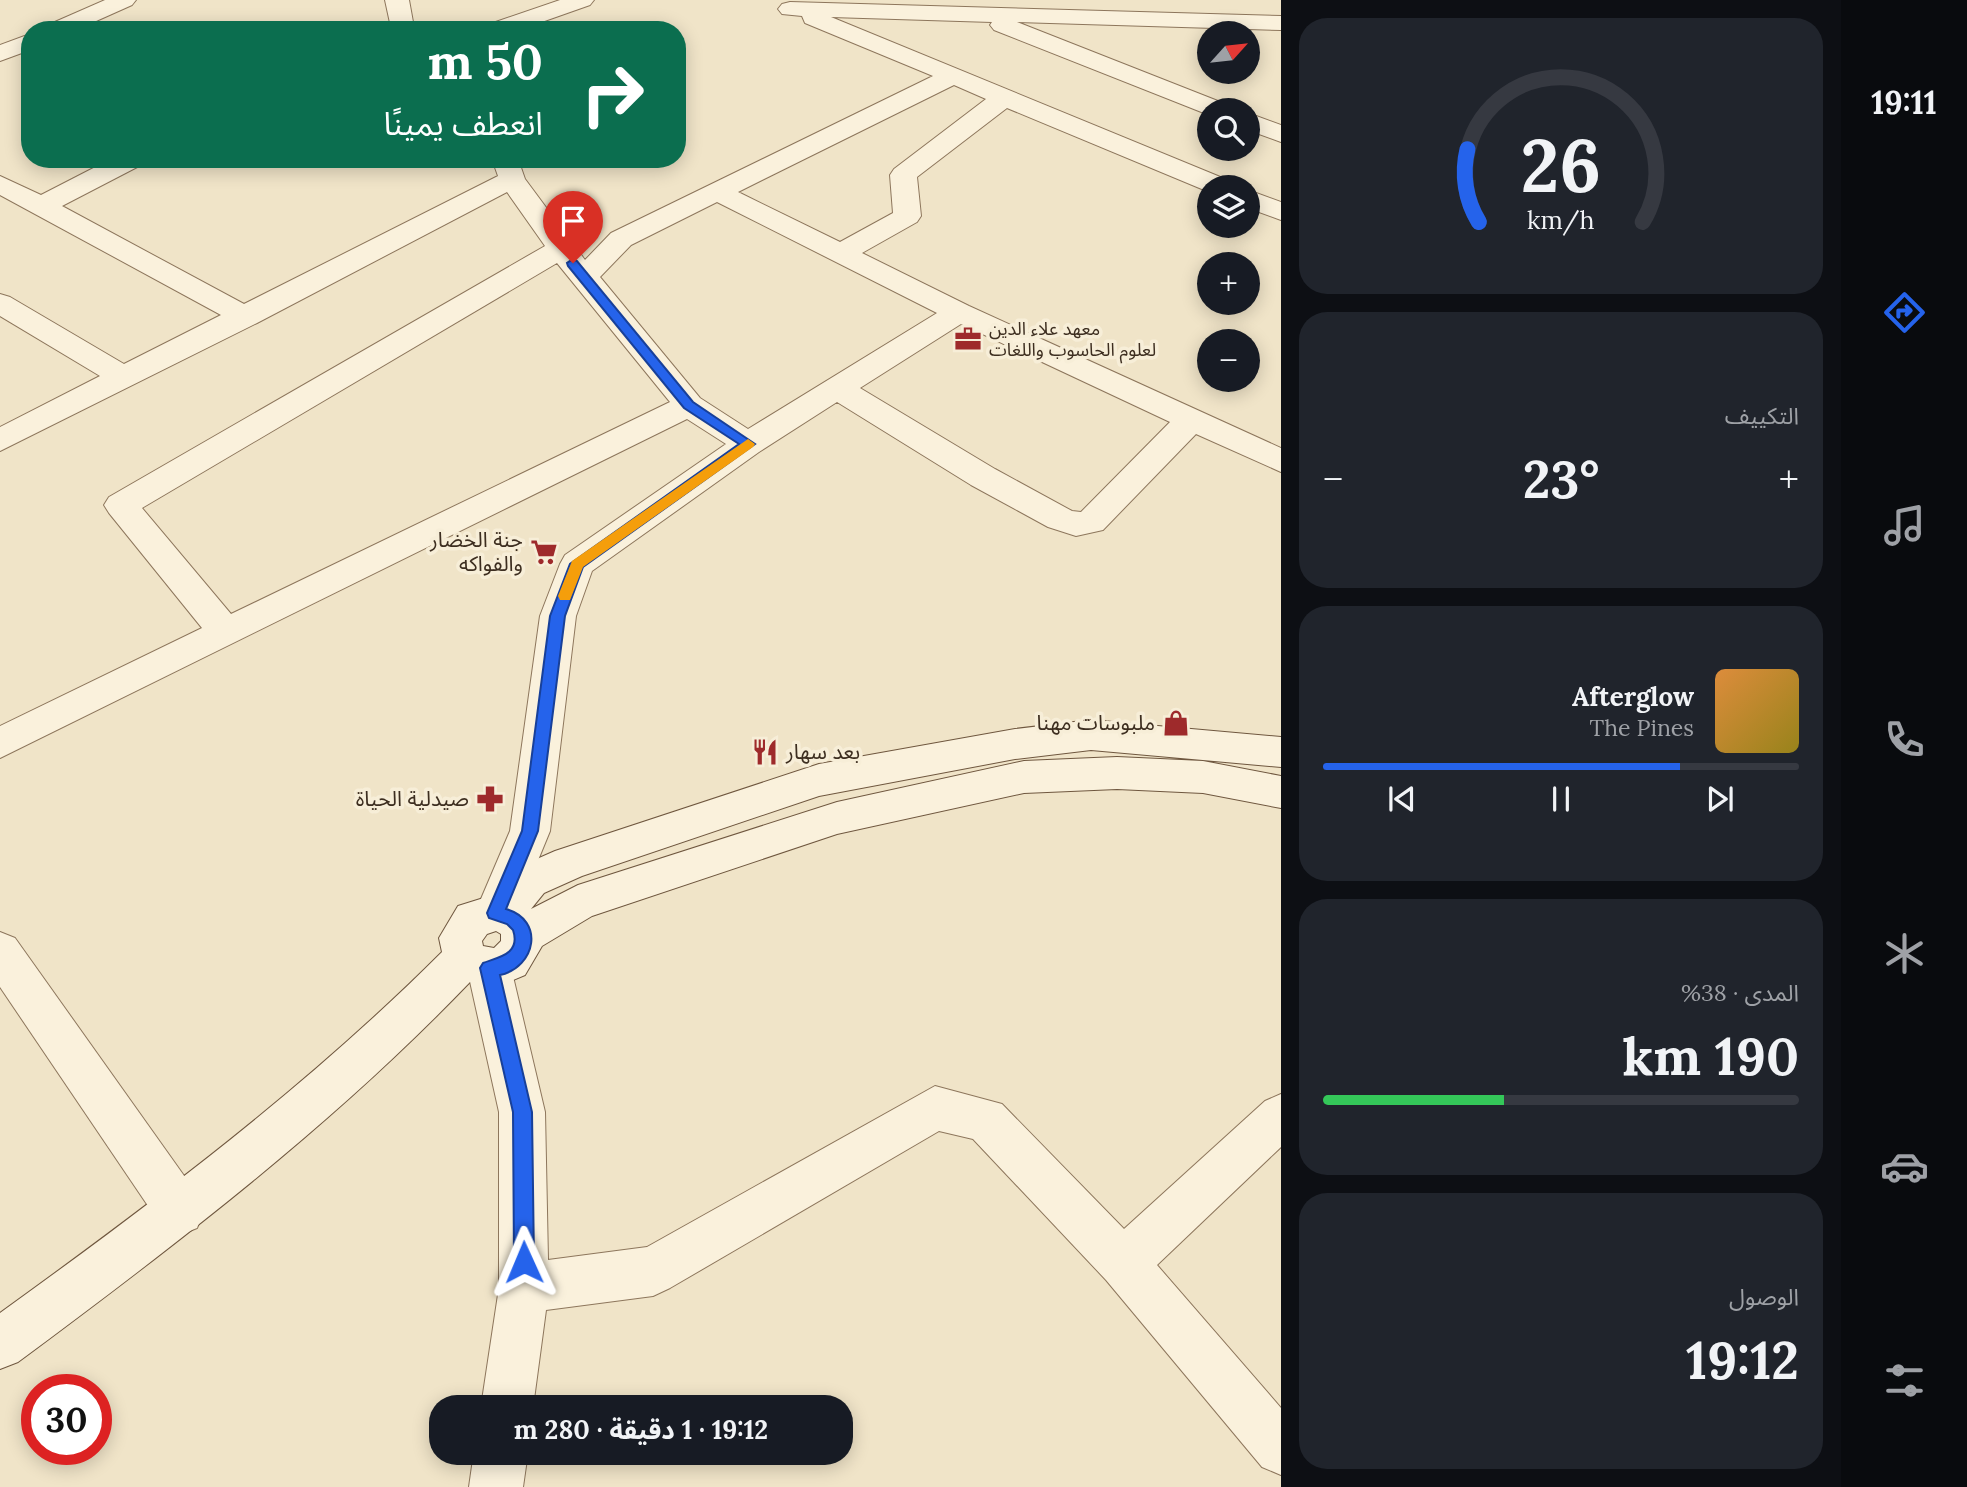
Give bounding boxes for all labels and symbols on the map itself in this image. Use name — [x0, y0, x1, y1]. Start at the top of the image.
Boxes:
north arrow — [1197, 21, 1260, 84]
pin — [543, 191, 603, 263]
place label: معهد علاء الدين لعلوم الحاسوب واللغات — [989, 317, 1156, 364]
office icon: معهد علاء الدين لعلوم الحاسوب واللغات — [953, 324, 983, 354]
place label: جنة الخضار والفواكه — [429, 526, 523, 577]
supermarket icon: جنة الخضار والفواكه — [529, 537, 559, 567]
shop icon: ملبوسات مهنا — [1161, 708, 1191, 738]
place label: ملبوسات مهنا — [1037, 709, 1155, 736]
restaurant icon: بعد سهار — [750, 737, 780, 767]
place label: بعد سهار — [785, 738, 860, 765]
pharmacy icon: صيدلية الحياة — [475, 784, 505, 814]
place label: صيدلية الحياة — [356, 785, 469, 812]
position arrow — [487, 1225, 561, 1299]
speed limit sign: 30 — [21, 1374, 112, 1465]

